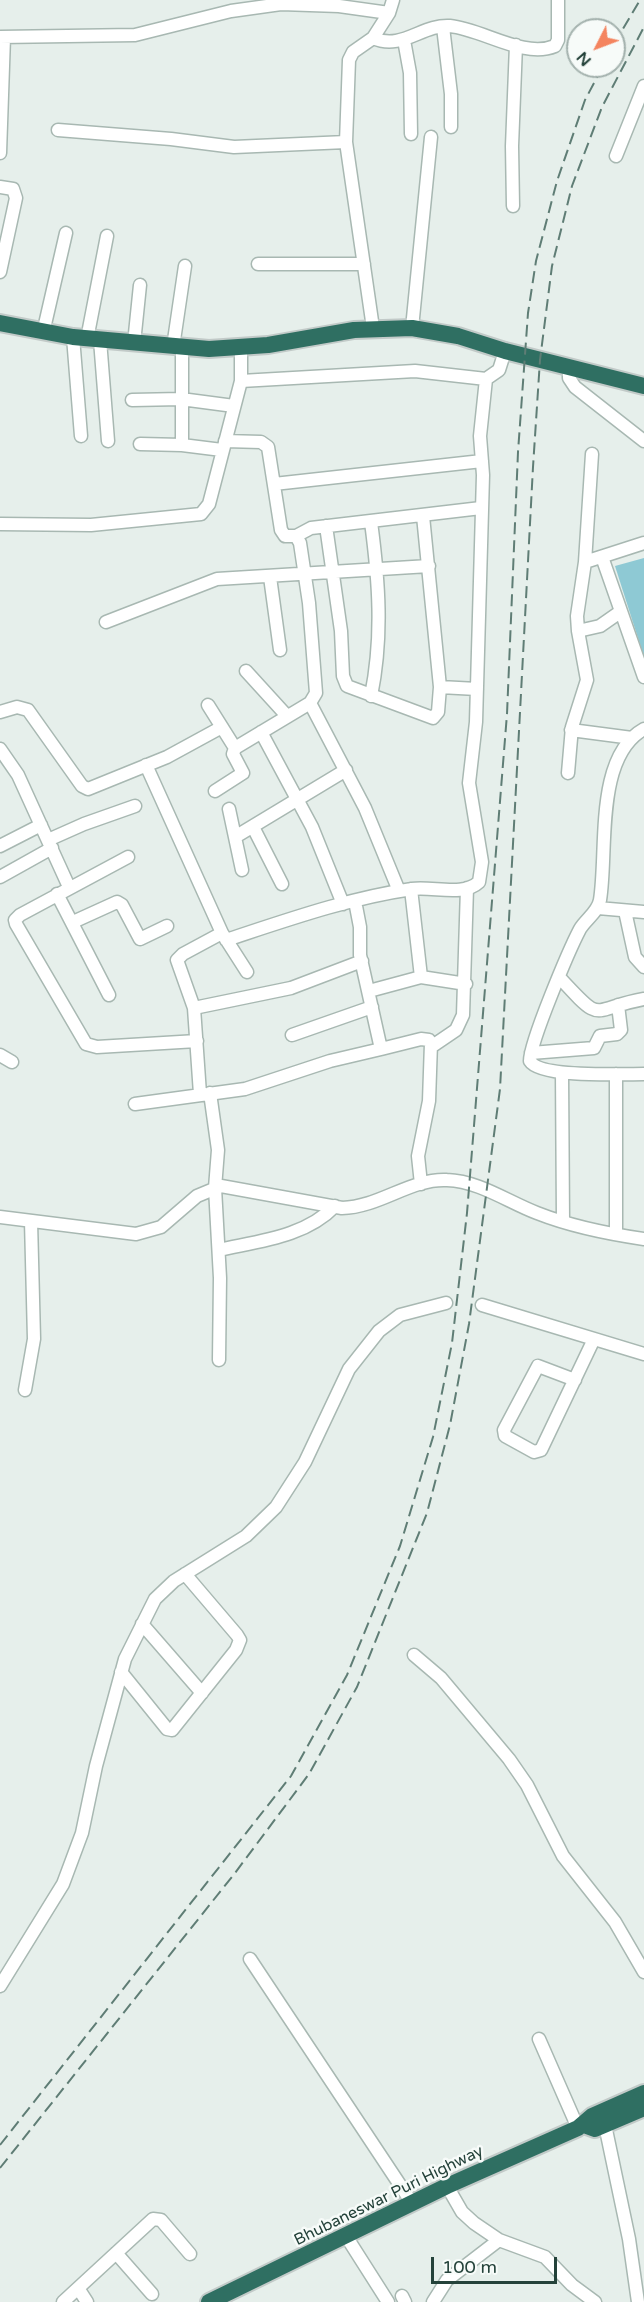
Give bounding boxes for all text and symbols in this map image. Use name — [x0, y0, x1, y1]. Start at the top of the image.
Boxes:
north arrow — [566, 18, 626, 78]
text: N — [572, 47, 596, 70]
street label: Bhubaneswar Puri Highway — [291, 2142, 487, 2250]
scale bar — [434, 2245, 560, 2283]
text: 100 m — [442, 2256, 497, 2278]

